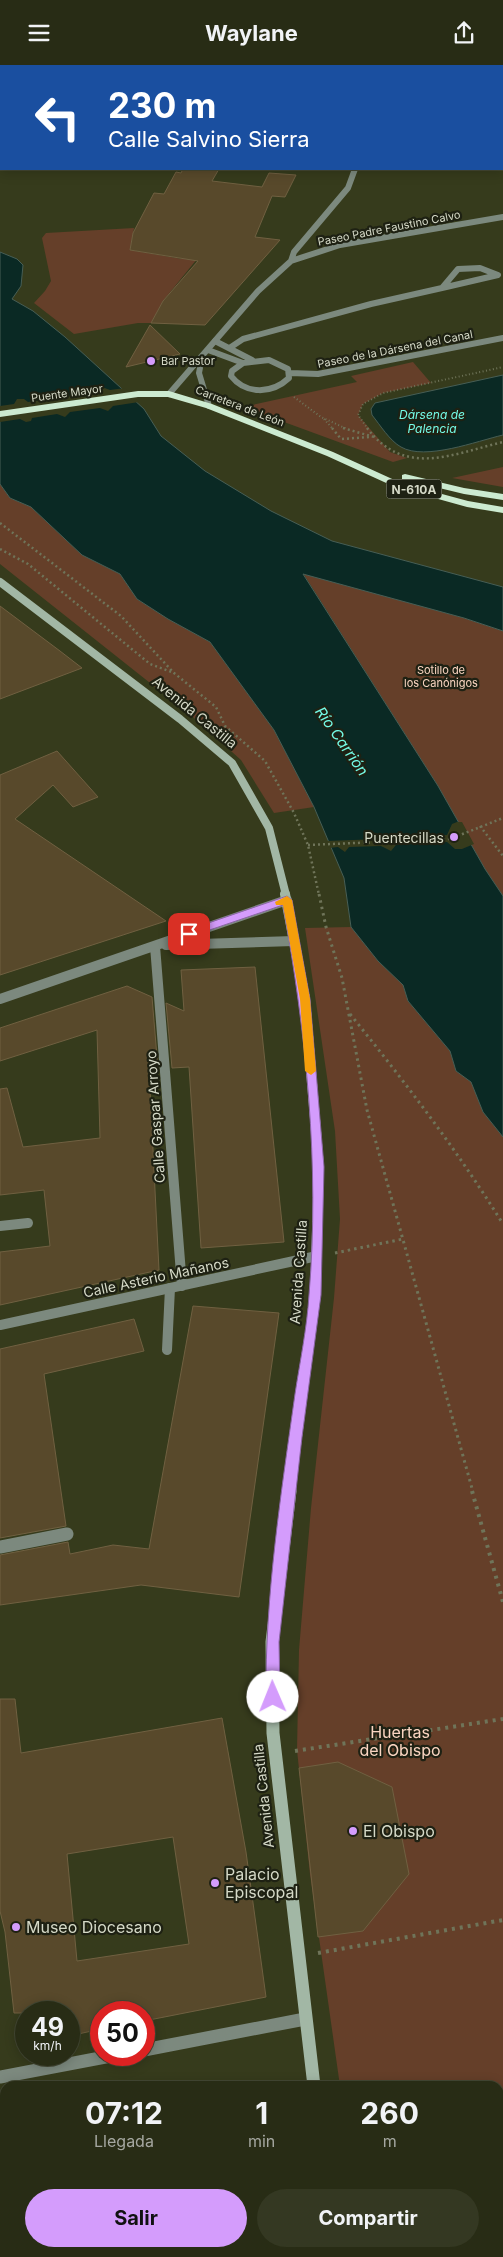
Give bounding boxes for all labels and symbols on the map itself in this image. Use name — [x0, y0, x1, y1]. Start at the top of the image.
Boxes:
street label: Paseo Padre Faustino Calvo — [316, 207, 462, 249]
street label: Paseo de la Dársena del Canal — [316, 327, 474, 371]
place label: Bar Pastor — [161, 354, 215, 368]
marker: Bar Pastor — [145, 355, 157, 367]
street label: Puente Mayor — [30, 381, 104, 405]
street label: Carretera de León — [194, 383, 286, 429]
water label: Dársena de Palencia — [399, 407, 465, 436]
road number: N-610A — [386, 479, 442, 499]
park label: Sotillo de los Canónigos — [404, 663, 478, 690]
street label: Avenida Castilla — [149, 672, 241, 752]
water label: Río Carrión — [311, 703, 373, 779]
place label: Puentecillas — [364, 829, 444, 846]
marker: Puentecillas — [448, 831, 460, 843]
pin — [168, 913, 210, 955]
street label: Calle Gaspar Arroyo — [142, 1050, 168, 1184]
street label: Avenida Castilla — [286, 1219, 310, 1325]
street label: Calle Asterio Mañanos — [82, 1253, 230, 1301]
position arrow — [246, 1670, 298, 1722]
park label: Huertas del Obispo — [359, 1722, 441, 1760]
street label: Avenida Castilla — [249, 1743, 277, 1849]
place label: El Obispo — [363, 1821, 435, 1841]
marker: El Obispo — [347, 1825, 359, 1837]
place label: Palacio Episcopal — [225, 1864, 298, 1902]
marker: Palacio Episcopal — [209, 1877, 221, 1889]
place label: Museo Diocesano — [26, 1917, 162, 1937]
marker: Museo Diocesano — [10, 1921, 22, 1933]
speed limit sign: 50 — [90, 2001, 155, 2066]

